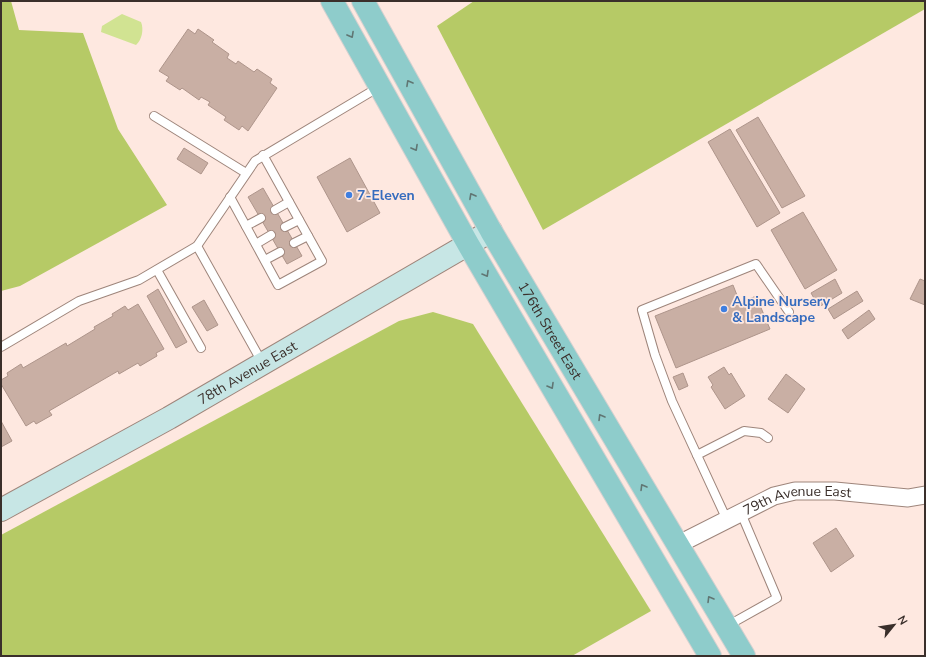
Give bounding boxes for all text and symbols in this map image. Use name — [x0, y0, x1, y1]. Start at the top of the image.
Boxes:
one-way arrow — [347, 31, 354, 38]
one-way arrow — [406, 80, 414, 87]
one-way arrow — [410, 144, 417, 152]
place label: 7-Eleven — [357, 186, 415, 205]
marker: 7-Eleven — [344, 190, 354, 200]
one-way arrow — [469, 193, 477, 201]
one-way arrow — [481, 270, 488, 277]
street label: 176th Street East — [514, 278, 587, 383]
place label: Alpine Nursery & Landscape — [732, 292, 831, 327]
marker: Alpine Nursery & Landscape — [719, 304, 729, 314]
street label: 78th Avenue East — [194, 336, 300, 409]
one-way arrow — [547, 382, 554, 389]
one-way arrow — [599, 414, 606, 421]
street label: 79th Avenue East — [740, 481, 852, 520]
one-way arrow — [640, 484, 648, 491]
one-way arrow — [707, 596, 714, 603]
north arrow — [874, 605, 914, 645]
text: N — [894, 613, 911, 628]

